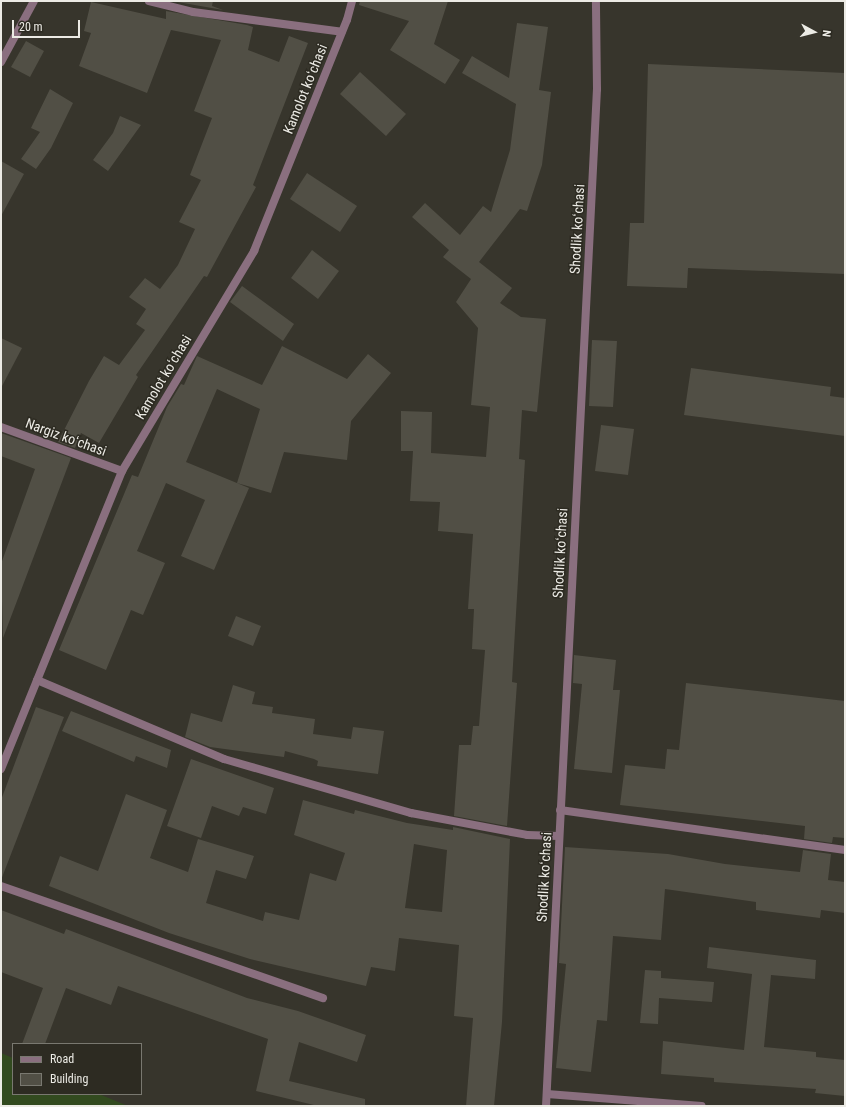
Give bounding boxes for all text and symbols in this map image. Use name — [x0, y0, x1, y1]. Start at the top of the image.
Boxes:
scale bar — [14, 12, 82, 38]
north arrow — [794, 12, 834, 52]
text: 20 m — [19, 20, 43, 34]
text: N — [820, 29, 833, 38]
street label: Kamolot koʻchasi — [279, 42, 331, 136]
street label: Shodlik koʻchasi — [566, 184, 588, 274]
street label: Kamolot koʻchasi — [131, 332, 195, 422]
street label: Nargiz koʻchasi — [23, 415, 109, 459]
street label: Shodlik koʻchasi — [549, 508, 571, 598]
street label: Shodlik koʻchasi — [533, 832, 555, 922]
legend — [12, 1043, 142, 1095]
text: Road — [50, 1052, 74, 1066]
text: Building — [50, 1072, 88, 1086]

